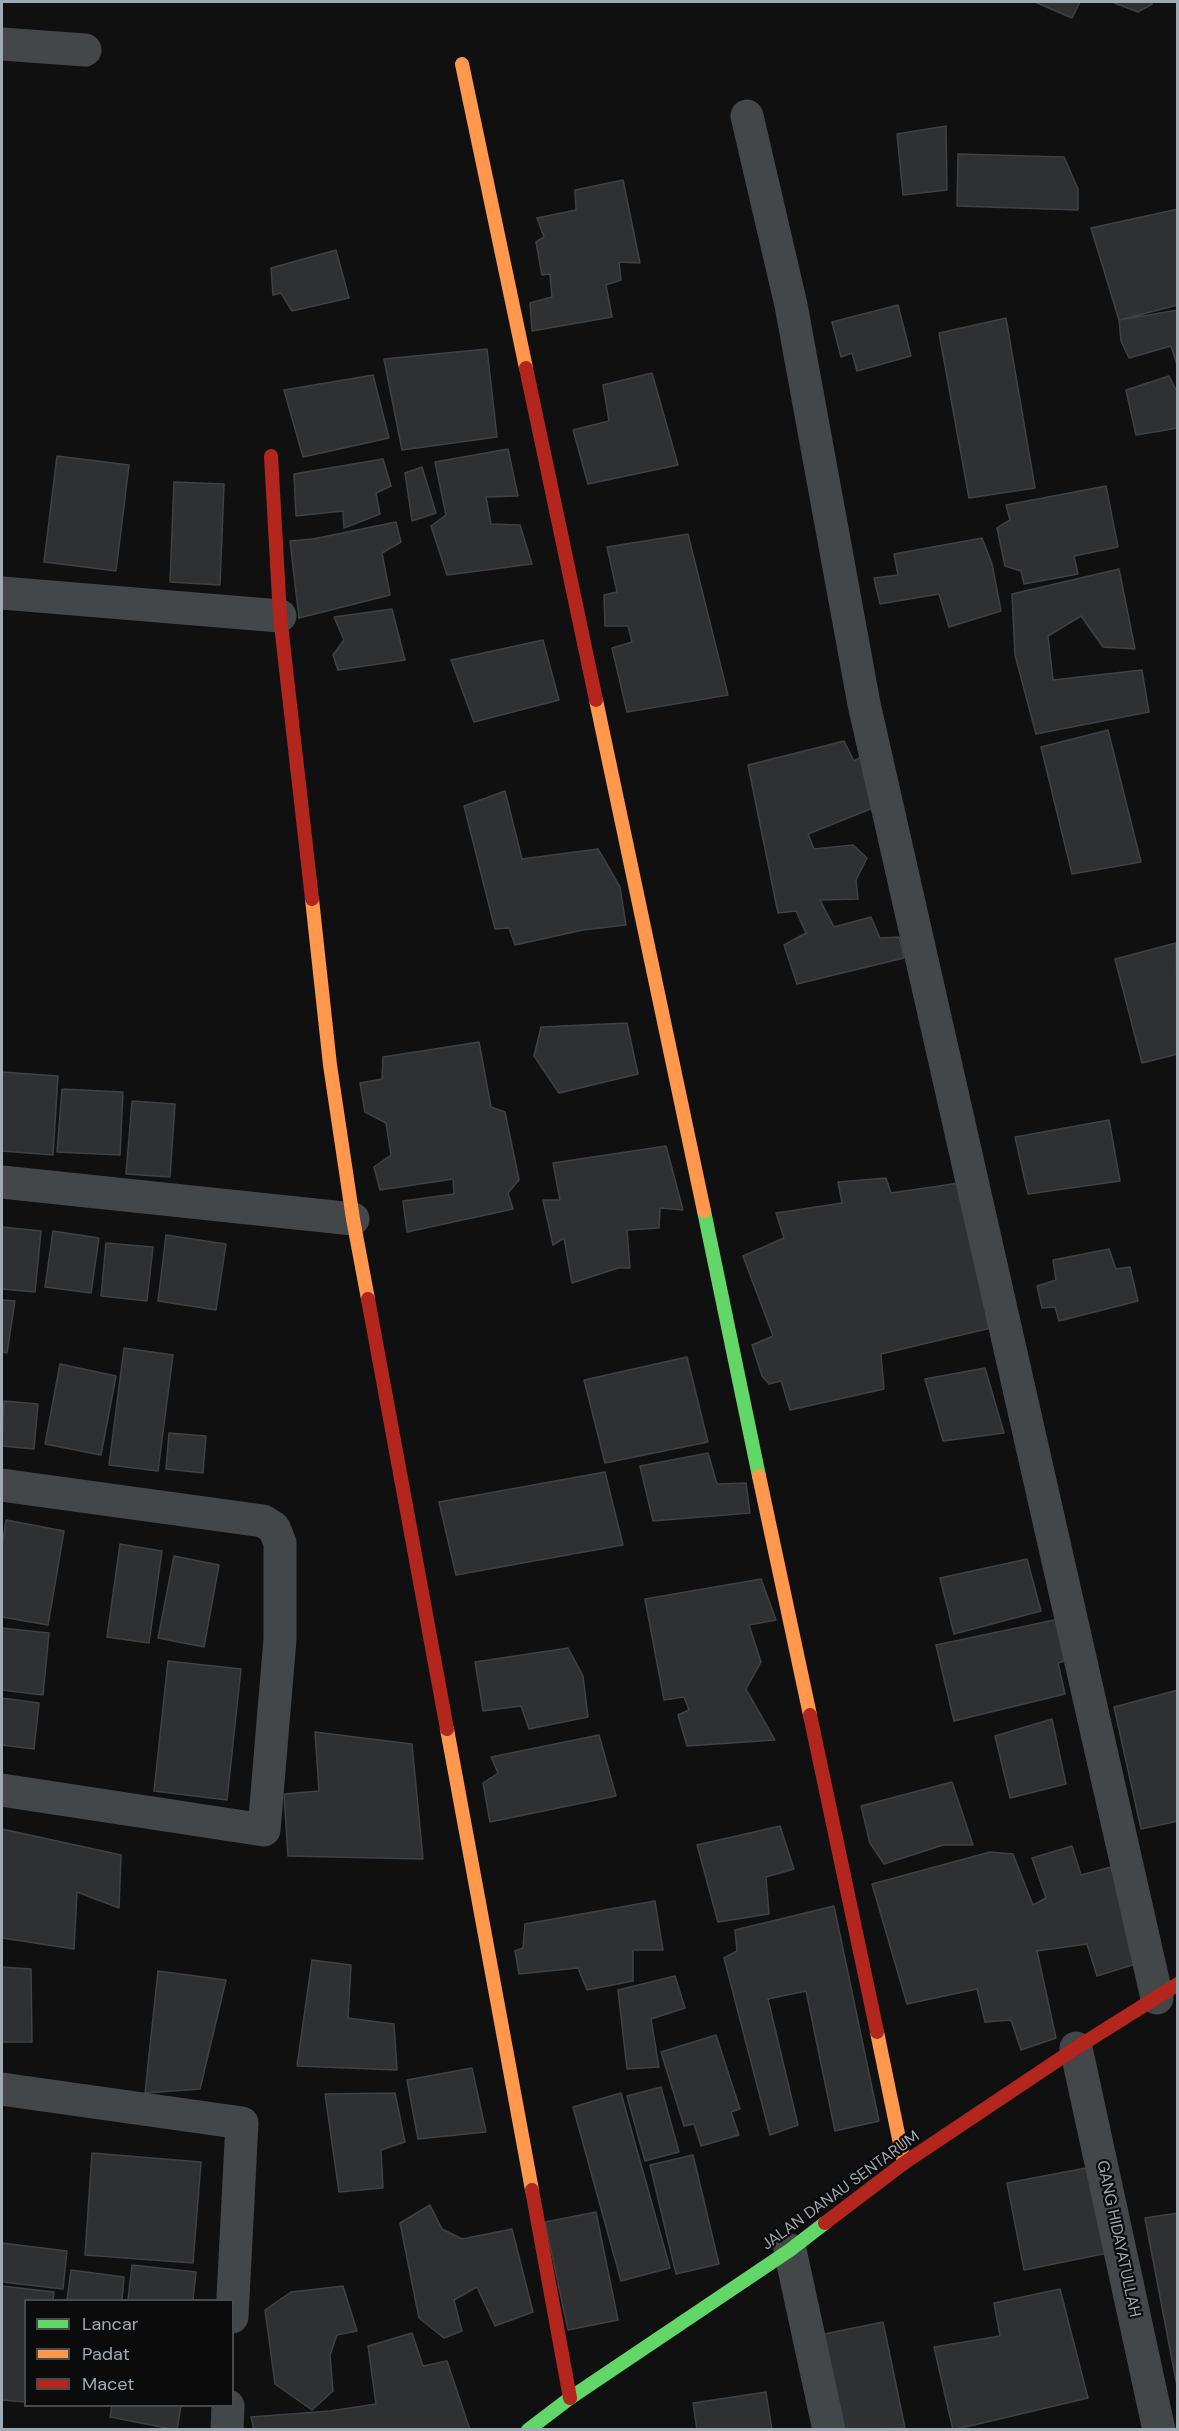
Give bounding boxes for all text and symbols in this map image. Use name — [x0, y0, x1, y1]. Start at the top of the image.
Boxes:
street label: JALAN DANAU SENTARUM — [758, 2127, 924, 2255]
street label: GANG HIDAYATULLAH — [1092, 2159, 1144, 2319]
legend — [24, 2299, 234, 2407]
text: Lancar — [82, 2312, 138, 2336]
text: Padat — [82, 2342, 130, 2366]
text: Macet — [82, 2372, 134, 2396]

